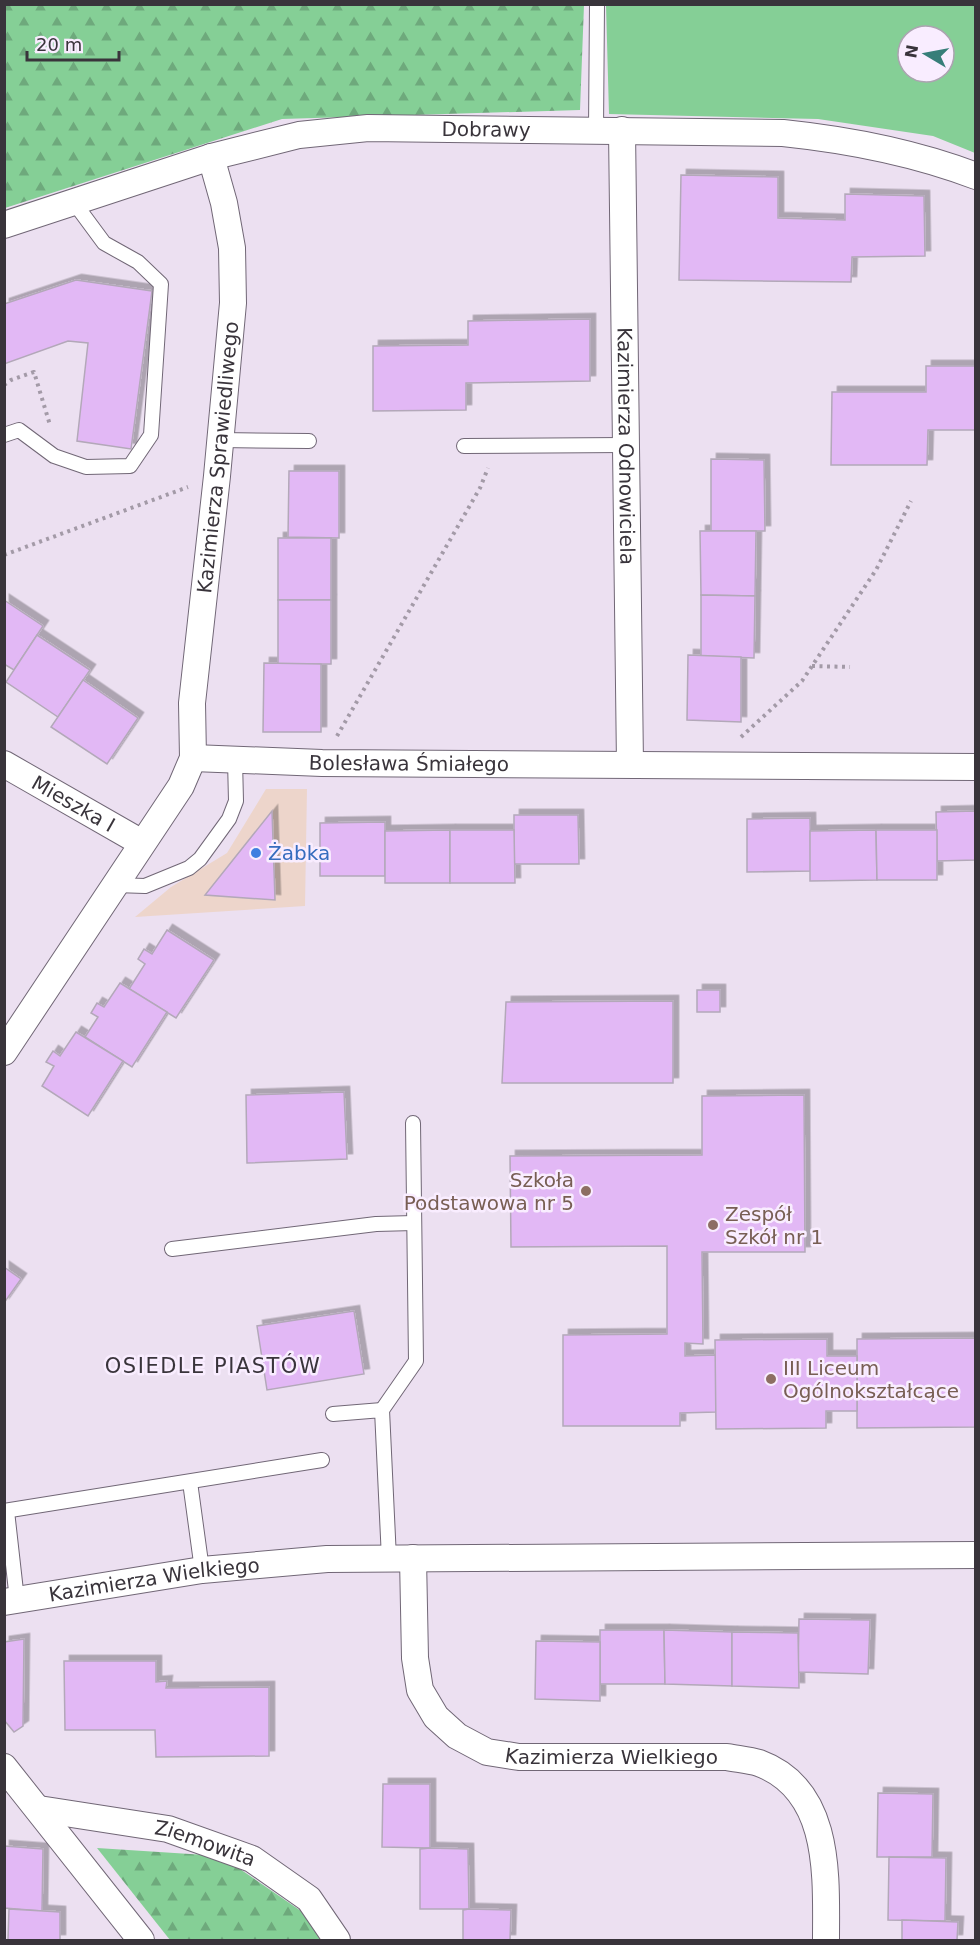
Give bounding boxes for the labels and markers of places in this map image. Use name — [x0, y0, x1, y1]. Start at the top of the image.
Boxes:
place label: Żabka — [268, 841, 330, 865]
marker: Żabka — [249, 846, 263, 860]
place label: Szkoła Podstawowa nr 5 — [404, 1168, 574, 1215]
marker: Szkoła Podstawowa nr 5 — [579, 1184, 593, 1198]
place label: Zespół Szkół nr 1 — [725, 1202, 823, 1249]
marker: Zespół Szkół nr 1 — [706, 1218, 720, 1232]
place label: III Liceum Ogólnokształcące — [783, 1356, 959, 1403]
marker: III Liceum Ogólnokształcące — [764, 1372, 778, 1386]

